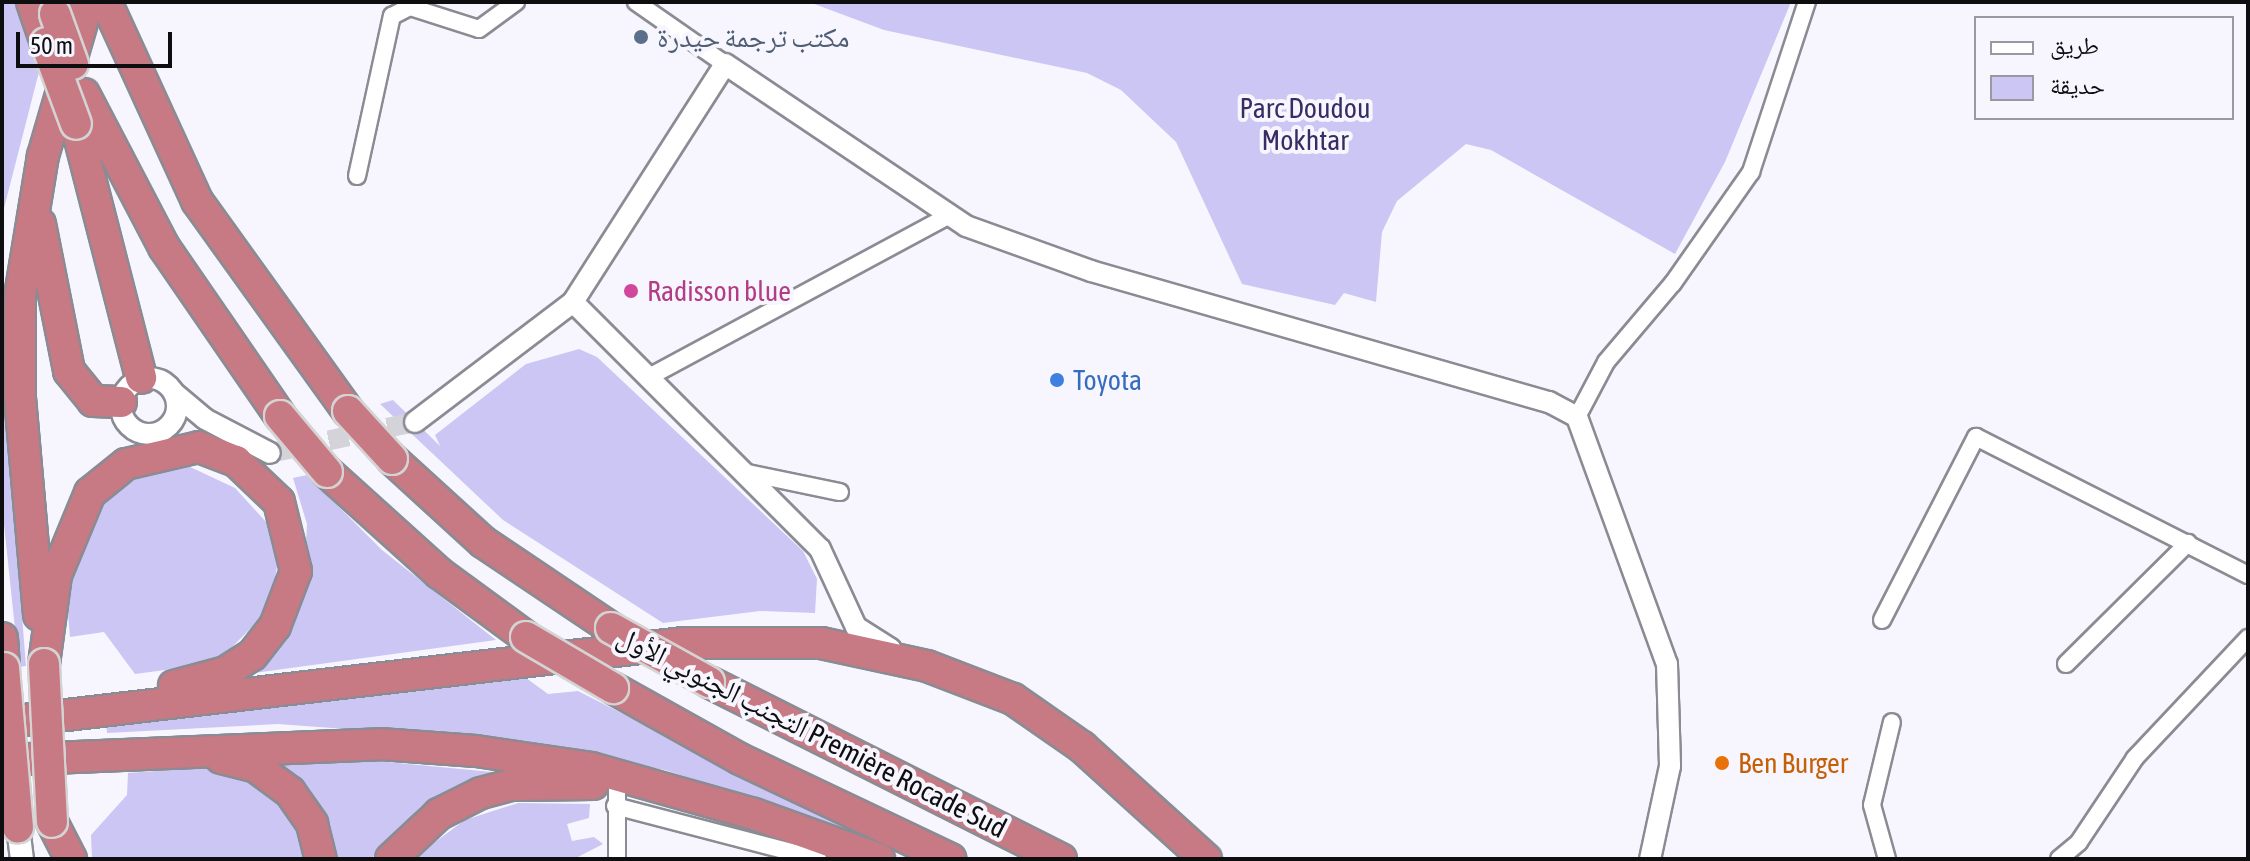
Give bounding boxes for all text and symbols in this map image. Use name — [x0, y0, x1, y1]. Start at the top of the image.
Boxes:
scale bar — [20, 16, 176, 66]
legend — [1974, 16, 2234, 120]
place label: مكتب ترجمة حيدرة — [657, 20, 850, 54]
marker: مكتب ترجمة حيدرة — [632, 28, 650, 46]
text: 50 m — [30, 32, 73, 59]
text: طريق — [2050, 32, 2099, 59]
text: حديقة — [2050, 72, 2105, 99]
park label: Parc Doudou Mokhtar — [1240, 91, 1370, 157]
place label: Radisson blue — [647, 274, 791, 308]
marker: Radisson blue — [622, 282, 640, 300]
place label: Toyota — [1073, 363, 1142, 397]
marker: Toyota — [1048, 371, 1066, 389]
street label: التجنب الجنوبي الأول Première Rocade Sud — [612, 619, 1012, 845]
place label: Ben Burger — [1738, 746, 1848, 780]
marker: Ben Burger — [1713, 754, 1731, 772]

